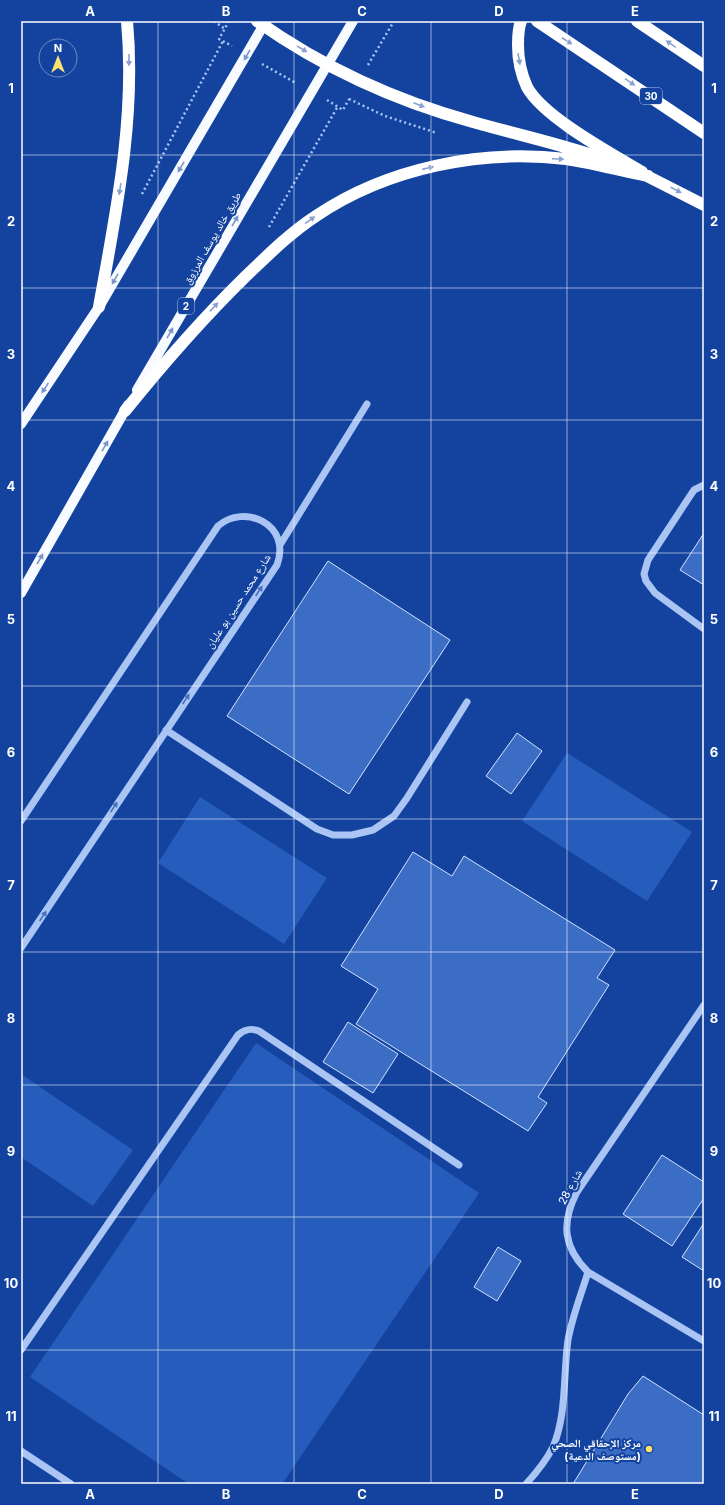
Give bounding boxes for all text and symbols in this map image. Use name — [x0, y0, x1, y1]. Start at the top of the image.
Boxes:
text: A — [85, 3, 95, 19]
text: B — [222, 3, 231, 19]
text: C — [357, 3, 367, 19]
text: D — [494, 3, 504, 19]
text: E — [631, 3, 639, 19]
one-way arrow — [561, 37, 573, 44]
north arrow — [38, 38, 78, 78]
one-way arrow — [666, 40, 677, 48]
text: N — [54, 41, 62, 55]
one-way arrow — [296, 46, 308, 53]
one-way arrow — [243, 49, 250, 61]
one-way arrow — [516, 53, 522, 66]
one-way arrow — [126, 54, 132, 67]
one-way arrow — [625, 78, 635, 86]
text: 1 — [8, 80, 14, 96]
text: 1 — [711, 80, 717, 96]
road number: 30 — [640, 88, 662, 104]
one-way arrow — [414, 102, 426, 108]
one-way arrow — [552, 156, 565, 162]
one-way arrow — [177, 162, 185, 172]
one-way arrow — [423, 165, 435, 171]
one-way arrow — [117, 183, 123, 195]
one-way arrow — [671, 187, 682, 193]
street label: طريق خالد يوسف المرزوق — [180, 189, 244, 287]
text: 2 — [7, 213, 15, 229]
text: 2 — [710, 213, 718, 229]
one-way arrow — [232, 215, 239, 227]
one-way arrow — [305, 216, 315, 224]
one-way arrow — [112, 273, 119, 285]
road number: 2 — [178, 298, 194, 314]
one-way arrow — [209, 302, 219, 312]
one-way arrow — [167, 327, 174, 339]
text: 3 — [7, 346, 15, 362]
text: 3 — [710, 346, 718, 362]
one-way arrow — [41, 383, 49, 393]
one-way arrow — [102, 440, 109, 452]
text: 4 — [7, 478, 16, 494]
text: 4 — [710, 478, 719, 494]
street label: شارع محمد حسين بو عليان — [202, 551, 274, 651]
one-way arrow — [37, 553, 44, 565]
one-way arrow — [255, 586, 263, 596]
text: 5 — [7, 611, 15, 627]
text: 5 — [710, 611, 718, 627]
one-way arrow — [182, 694, 190, 704]
text: 6 — [7, 744, 15, 760]
text: 6 — [710, 744, 718, 760]
one-way arrow — [111, 802, 118, 813]
text: 7 — [7, 877, 15, 893]
text: 7 — [710, 877, 718, 893]
one-way arrow — [39, 910, 46, 922]
text: 8 — [7, 1010, 15, 1026]
text: 8 — [710, 1010, 718, 1026]
text: 9 — [7, 1143, 15, 1159]
text: 9 — [710, 1143, 718, 1159]
street label: شارع 28 — [555, 1167, 585, 1207]
text: 10 — [4, 1275, 18, 1291]
text: 10 — [707, 1275, 721, 1291]
text: 11 — [5, 1408, 17, 1424]
text: 11 — [708, 1408, 720, 1424]
place label: مركز الإحقاقي الصحي (مستوصف الدعية) — [551, 1436, 641, 1463]
marker: مركز الإحقاقي الصحي (مستوصف الدعية) — [644, 1444, 654, 1454]
text: A — [85, 1486, 95, 1502]
text: B — [222, 1486, 231, 1502]
text: C — [357, 1486, 367, 1502]
text: D — [494, 1486, 504, 1502]
text: E — [631, 1486, 639, 1502]

